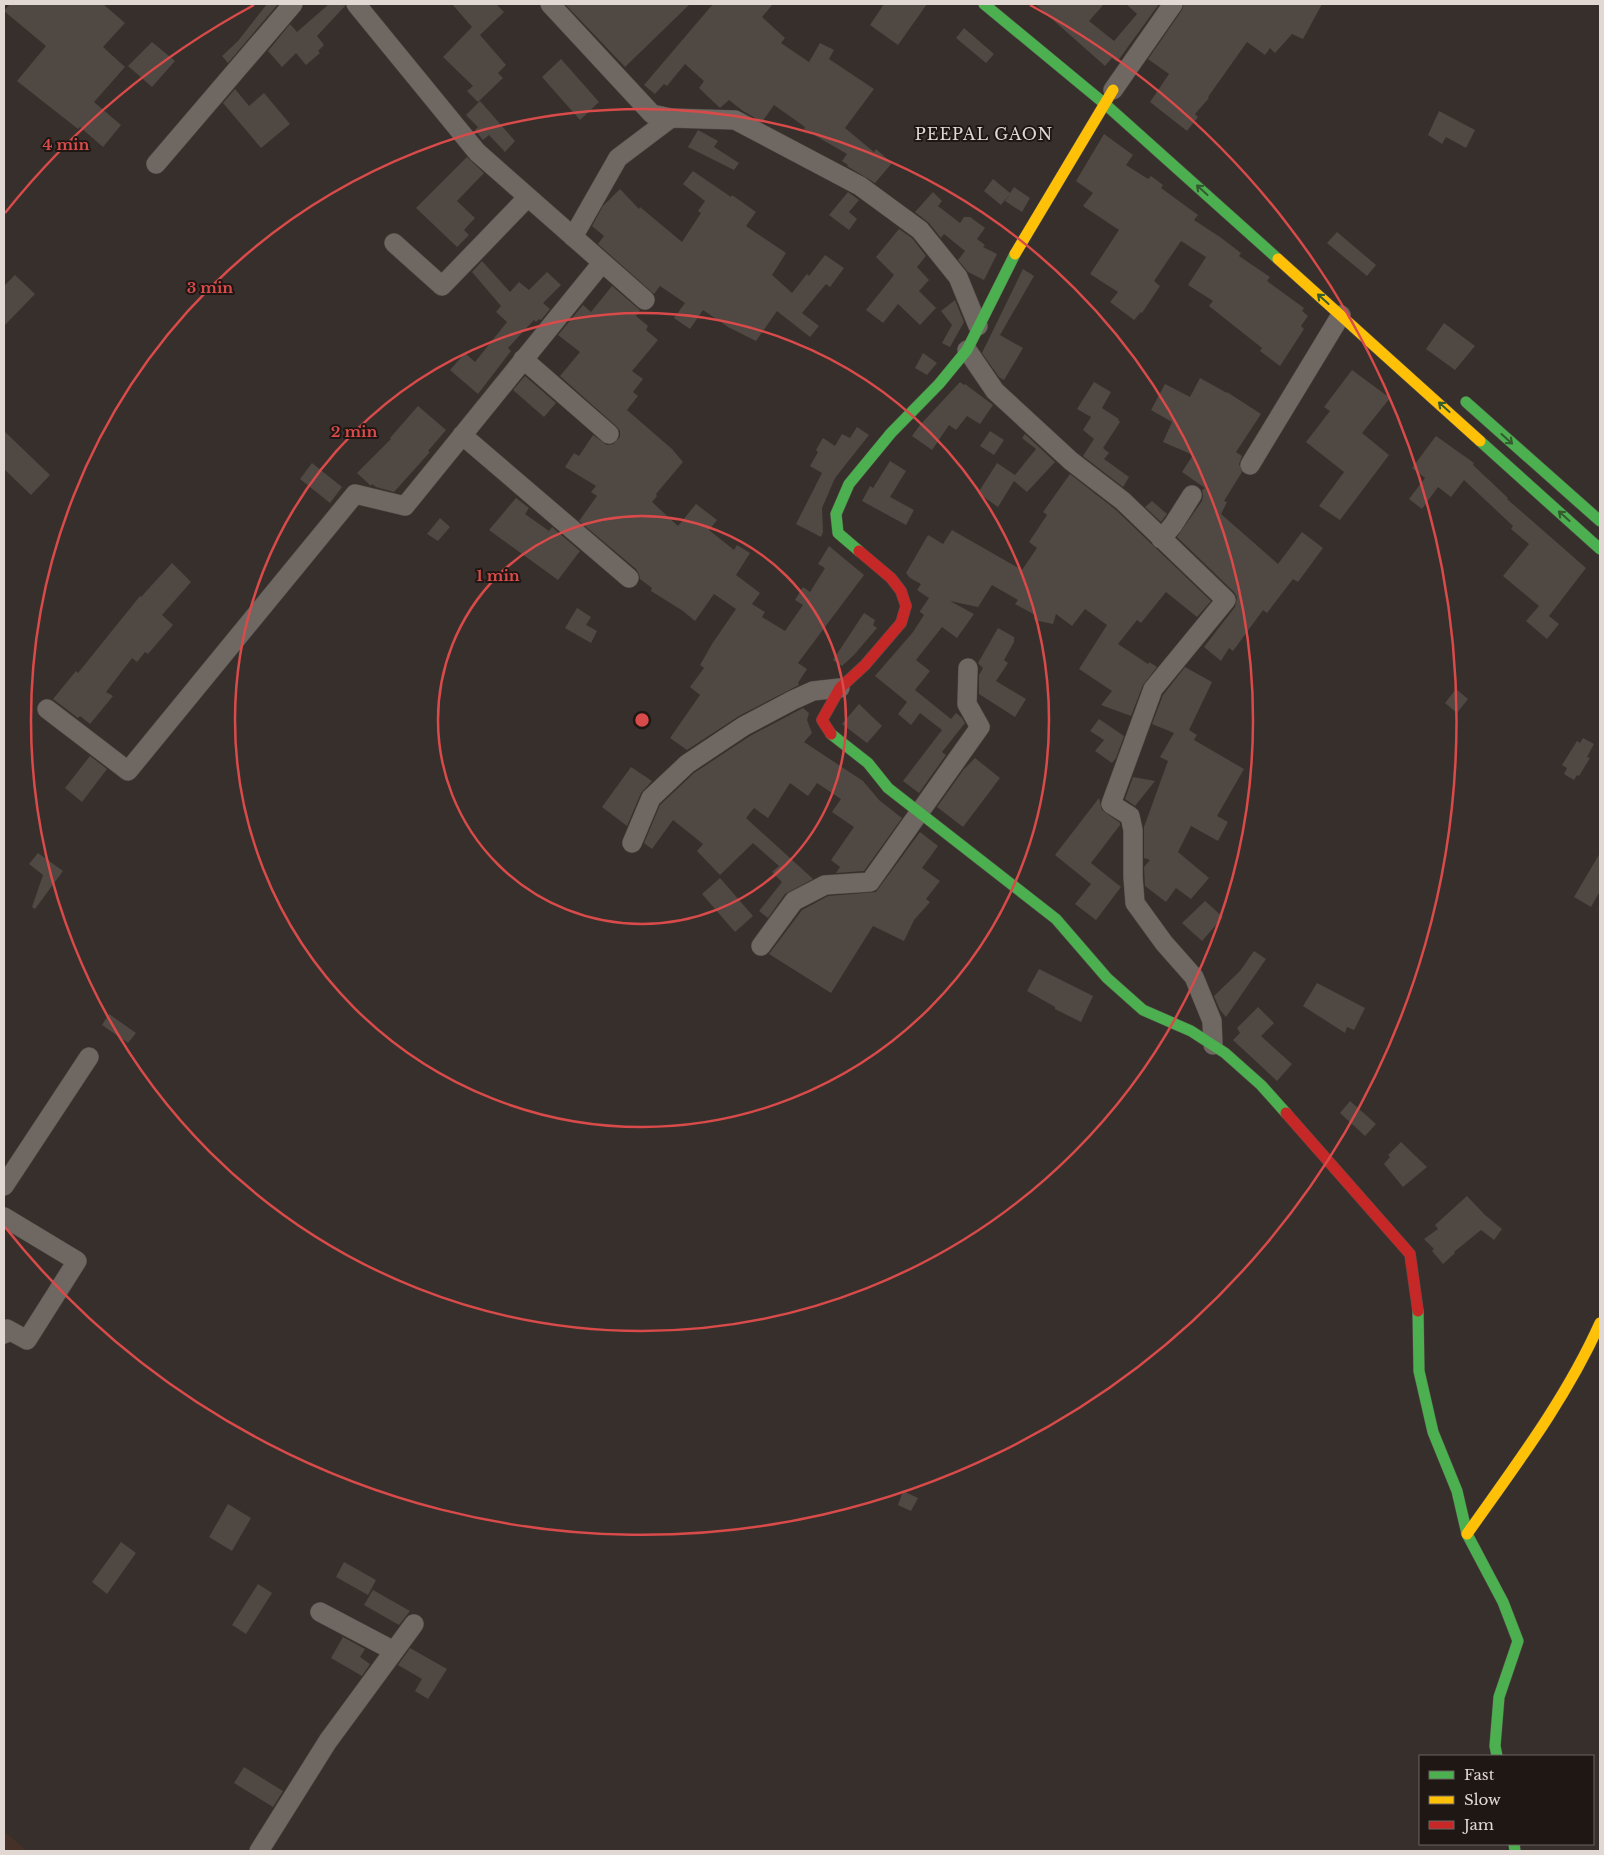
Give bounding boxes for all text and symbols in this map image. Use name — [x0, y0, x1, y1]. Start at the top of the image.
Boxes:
district label: PEEPAL GAON — [915, 124, 1053, 144]
text: 4 min — [43, 135, 90, 154]
one-way arrow — [1195, 185, 1208, 196]
text: 3 min — [187, 278, 233, 297]
one-way arrow — [1316, 293, 1329, 304]
one-way arrow — [1437, 402, 1450, 413]
text: 2 min — [331, 422, 377, 441]
one-way arrow — [1501, 433, 1514, 445]
one-way arrow — [1558, 510, 1571, 522]
text: 1 min — [476, 566, 520, 585]
centre of rings — [633, 711, 651, 729]
legend — [1419, 1755, 1594, 1845]
text: Fast — [1464, 1765, 1495, 1784]
text: Slow — [1464, 1790, 1501, 1809]
text: Jam — [1462, 1815, 1494, 1834]

